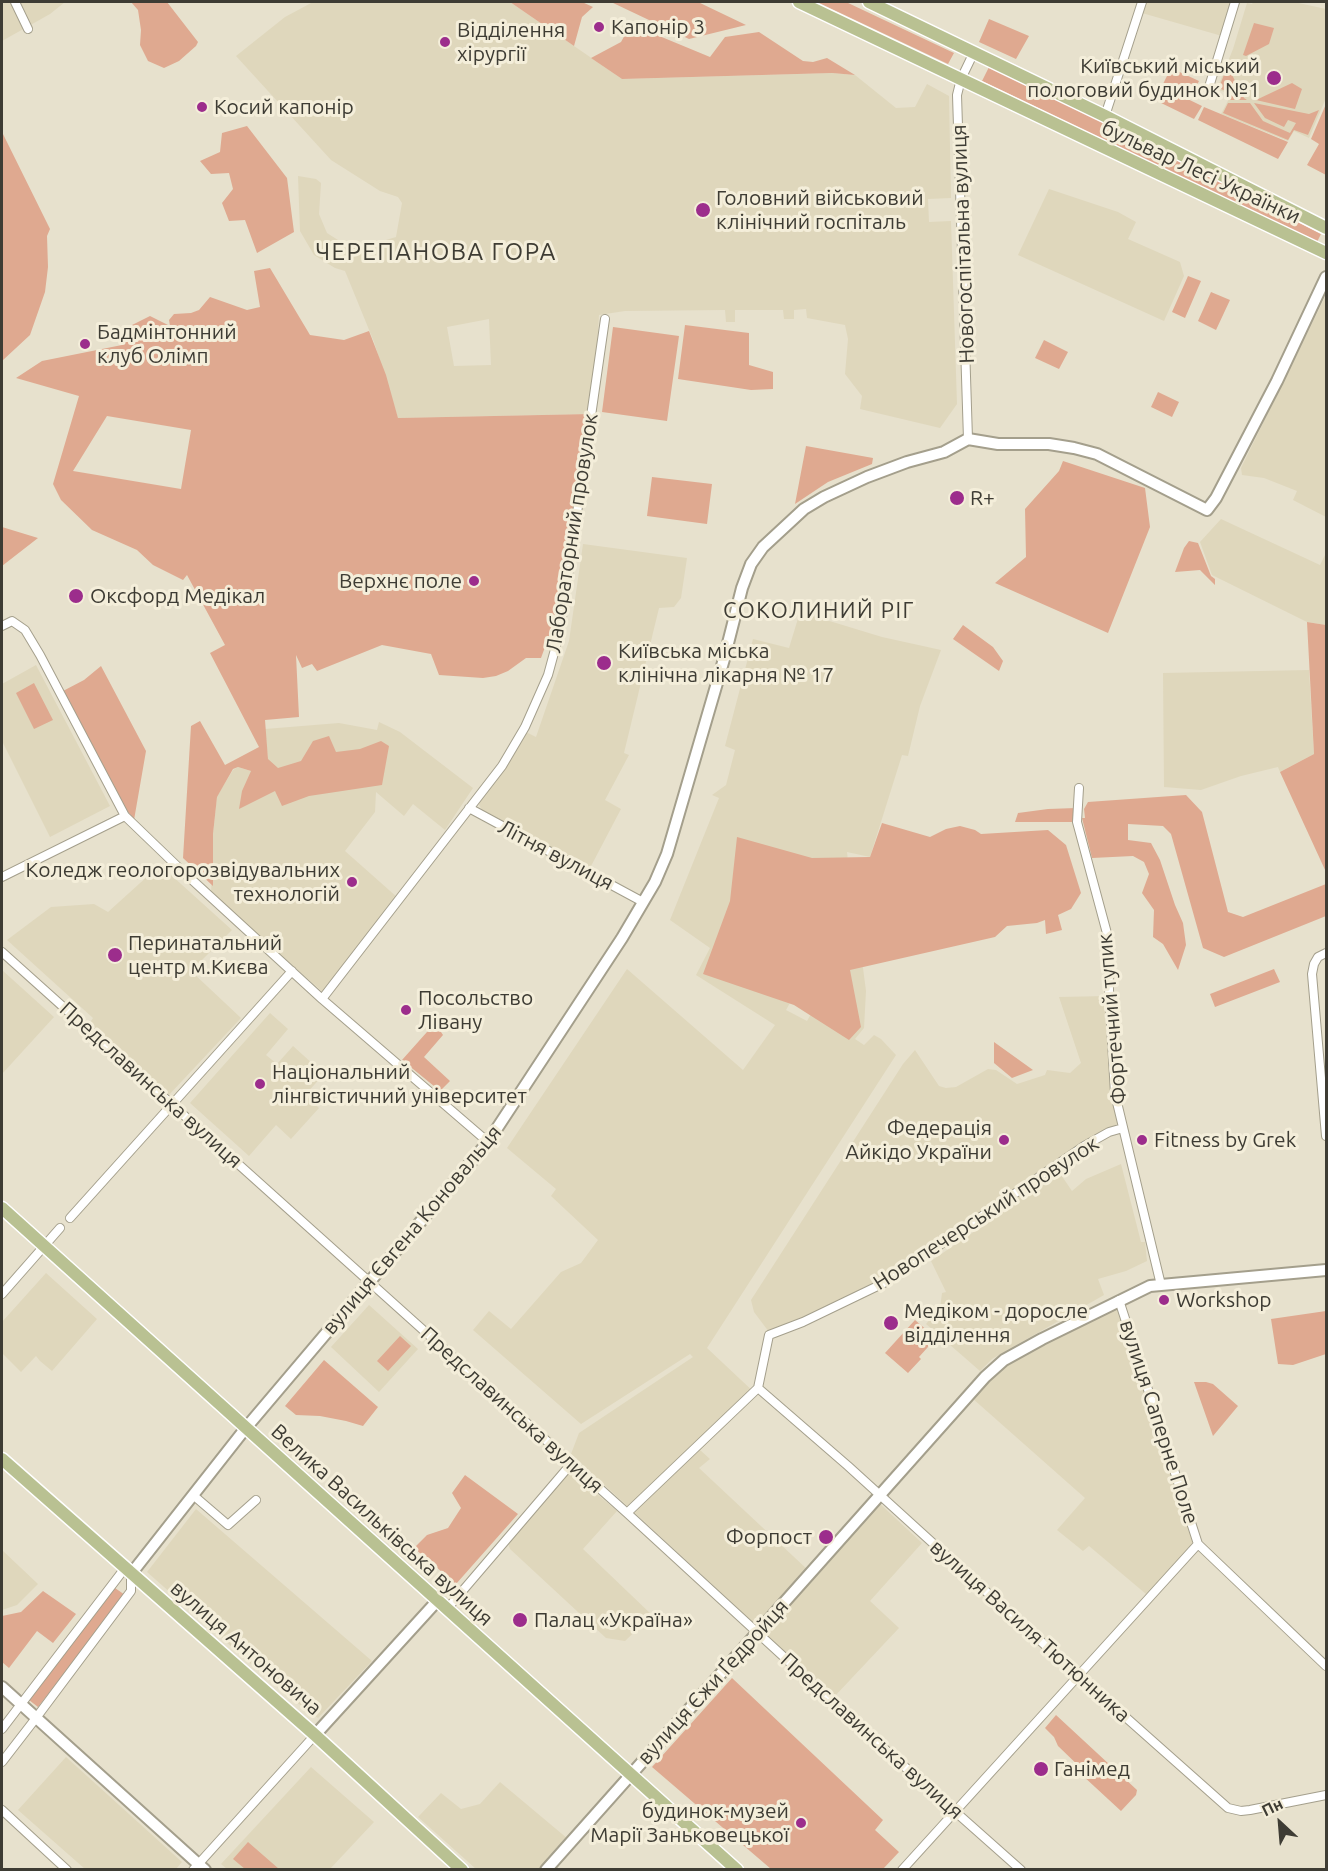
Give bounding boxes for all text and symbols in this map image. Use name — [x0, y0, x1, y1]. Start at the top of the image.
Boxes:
place label: Капонір 3 — [611, 14, 705, 40]
place label: Відділення хірургії — [457, 17, 565, 67]
marker: Капонір 3 — [592, 20, 606, 34]
marker: Відділення хірургії — [438, 35, 452, 49]
place label: Київський міський пологовий будинок №1 — [1027, 53, 1260, 103]
marker: Київський міський пологовий будинок №1 — [1265, 69, 1283, 87]
place label: Косий капонір — [214, 94, 354, 120]
marker: Косий капонір — [195, 100, 209, 114]
street label: бульвар Лесі Українки — [1098, 115, 1304, 229]
street label: Новогоспітальна вулиця — [946, 124, 980, 364]
place label: Головний військовий клінічний госпіталь — [716, 185, 924, 235]
marker: Головний військовий клінічний госпіталь — [694, 201, 712, 219]
district label: ЧЕРЕПАНОВА ГОРА — [315, 238, 557, 266]
place label: Бадмінтонний клуб Олімп — [97, 319, 237, 369]
marker: Бадмінтонний клуб Олімп — [78, 337, 92, 351]
street label: Лабораторний провулок — [541, 411, 603, 655]
place label: R+ — [970, 485, 995, 511]
marker: R+ — [948, 489, 966, 507]
place label: Верхнє поле — [339, 568, 462, 594]
marker: Верхнє поле — [467, 574, 481, 588]
place label: Оксфорд Медікал — [90, 583, 265, 609]
marker: Оксфорд Медікал — [67, 587, 85, 605]
district label: СОКОЛИНИЙ РІГ — [723, 598, 915, 624]
place label: Київська міська клінічна лікарня № 17 — [618, 638, 834, 688]
marker: Київська міська клінічна лікарня № 17 — [595, 654, 613, 672]
street label: Літня вулиця — [494, 814, 618, 896]
place label: Коледж геологорозвідувальних технологій — [26, 857, 340, 907]
marker: Коледж геологорозвідувальних технологій — [345, 875, 359, 889]
place label: Перинатальний центр м.Києва — [128, 930, 282, 980]
street label: Фортечний тупик — [1092, 932, 1132, 1106]
marker: Перинатальний центр м.Києва — [106, 946, 124, 964]
place label: Посольство Лівану — [418, 985, 533, 1035]
street label: Предславинська вулиця — [55, 996, 247, 1174]
marker: Посольство Лівану — [399, 1003, 413, 1017]
place label: Національний лінгвістичний університет — [272, 1059, 527, 1109]
marker: Національний лінгвістичний університет — [253, 1077, 267, 1091]
place label: Федерація Айкідо України — [845, 1115, 992, 1165]
street label: вулиця Євгена Коновальця — [317, 1120, 507, 1340]
place label: Fitness by Grek — [1154, 1127, 1296, 1153]
street label: Новопечерський провулок — [869, 1131, 1103, 1295]
marker: Федерація Айкідо України — [997, 1133, 1011, 1147]
marker: Fitness by Grek — [1135, 1133, 1149, 1147]
place label: Workshop — [1176, 1287, 1272, 1313]
marker: Workshop — [1157, 1293, 1171, 1307]
place label: Медіком - доросле відділення — [904, 1298, 1088, 1348]
marker: Медіком - доросле відділення — [882, 1314, 900, 1332]
street label: вулиця Саперне Поле — [1114, 1317, 1204, 1527]
street label: Предславинська вулиця — [416, 1321, 608, 1499]
street label: Велика Васильківська вулиця — [266, 1419, 498, 1631]
place label: Форпост — [726, 1524, 812, 1550]
marker: Форпост — [817, 1528, 835, 1546]
street label: вулиця Василя Тютюнника — [925, 1534, 1135, 1728]
street label: вулиця Антоновича — [165, 1575, 327, 1721]
street label: вулиця Єжи Ґедройця — [632, 1594, 794, 1770]
place label: Палац «Україна» — [534, 1607, 693, 1633]
marker: Палац «Україна» — [511, 1611, 529, 1629]
street label: Предславинська вулиця — [776, 1647, 968, 1825]
place label: Ганімед — [1054, 1756, 1130, 1782]
marker: Ганімед — [1032, 1760, 1050, 1778]
north arrow — [1250, 1793, 1310, 1853]
text: Пн — [1259, 1794, 1285, 1820]
place label: будинок-музей Марії Заньковецької — [590, 1798, 789, 1848]
marker: будинок-музей Марії Заньковецької — [794, 1816, 808, 1830]

